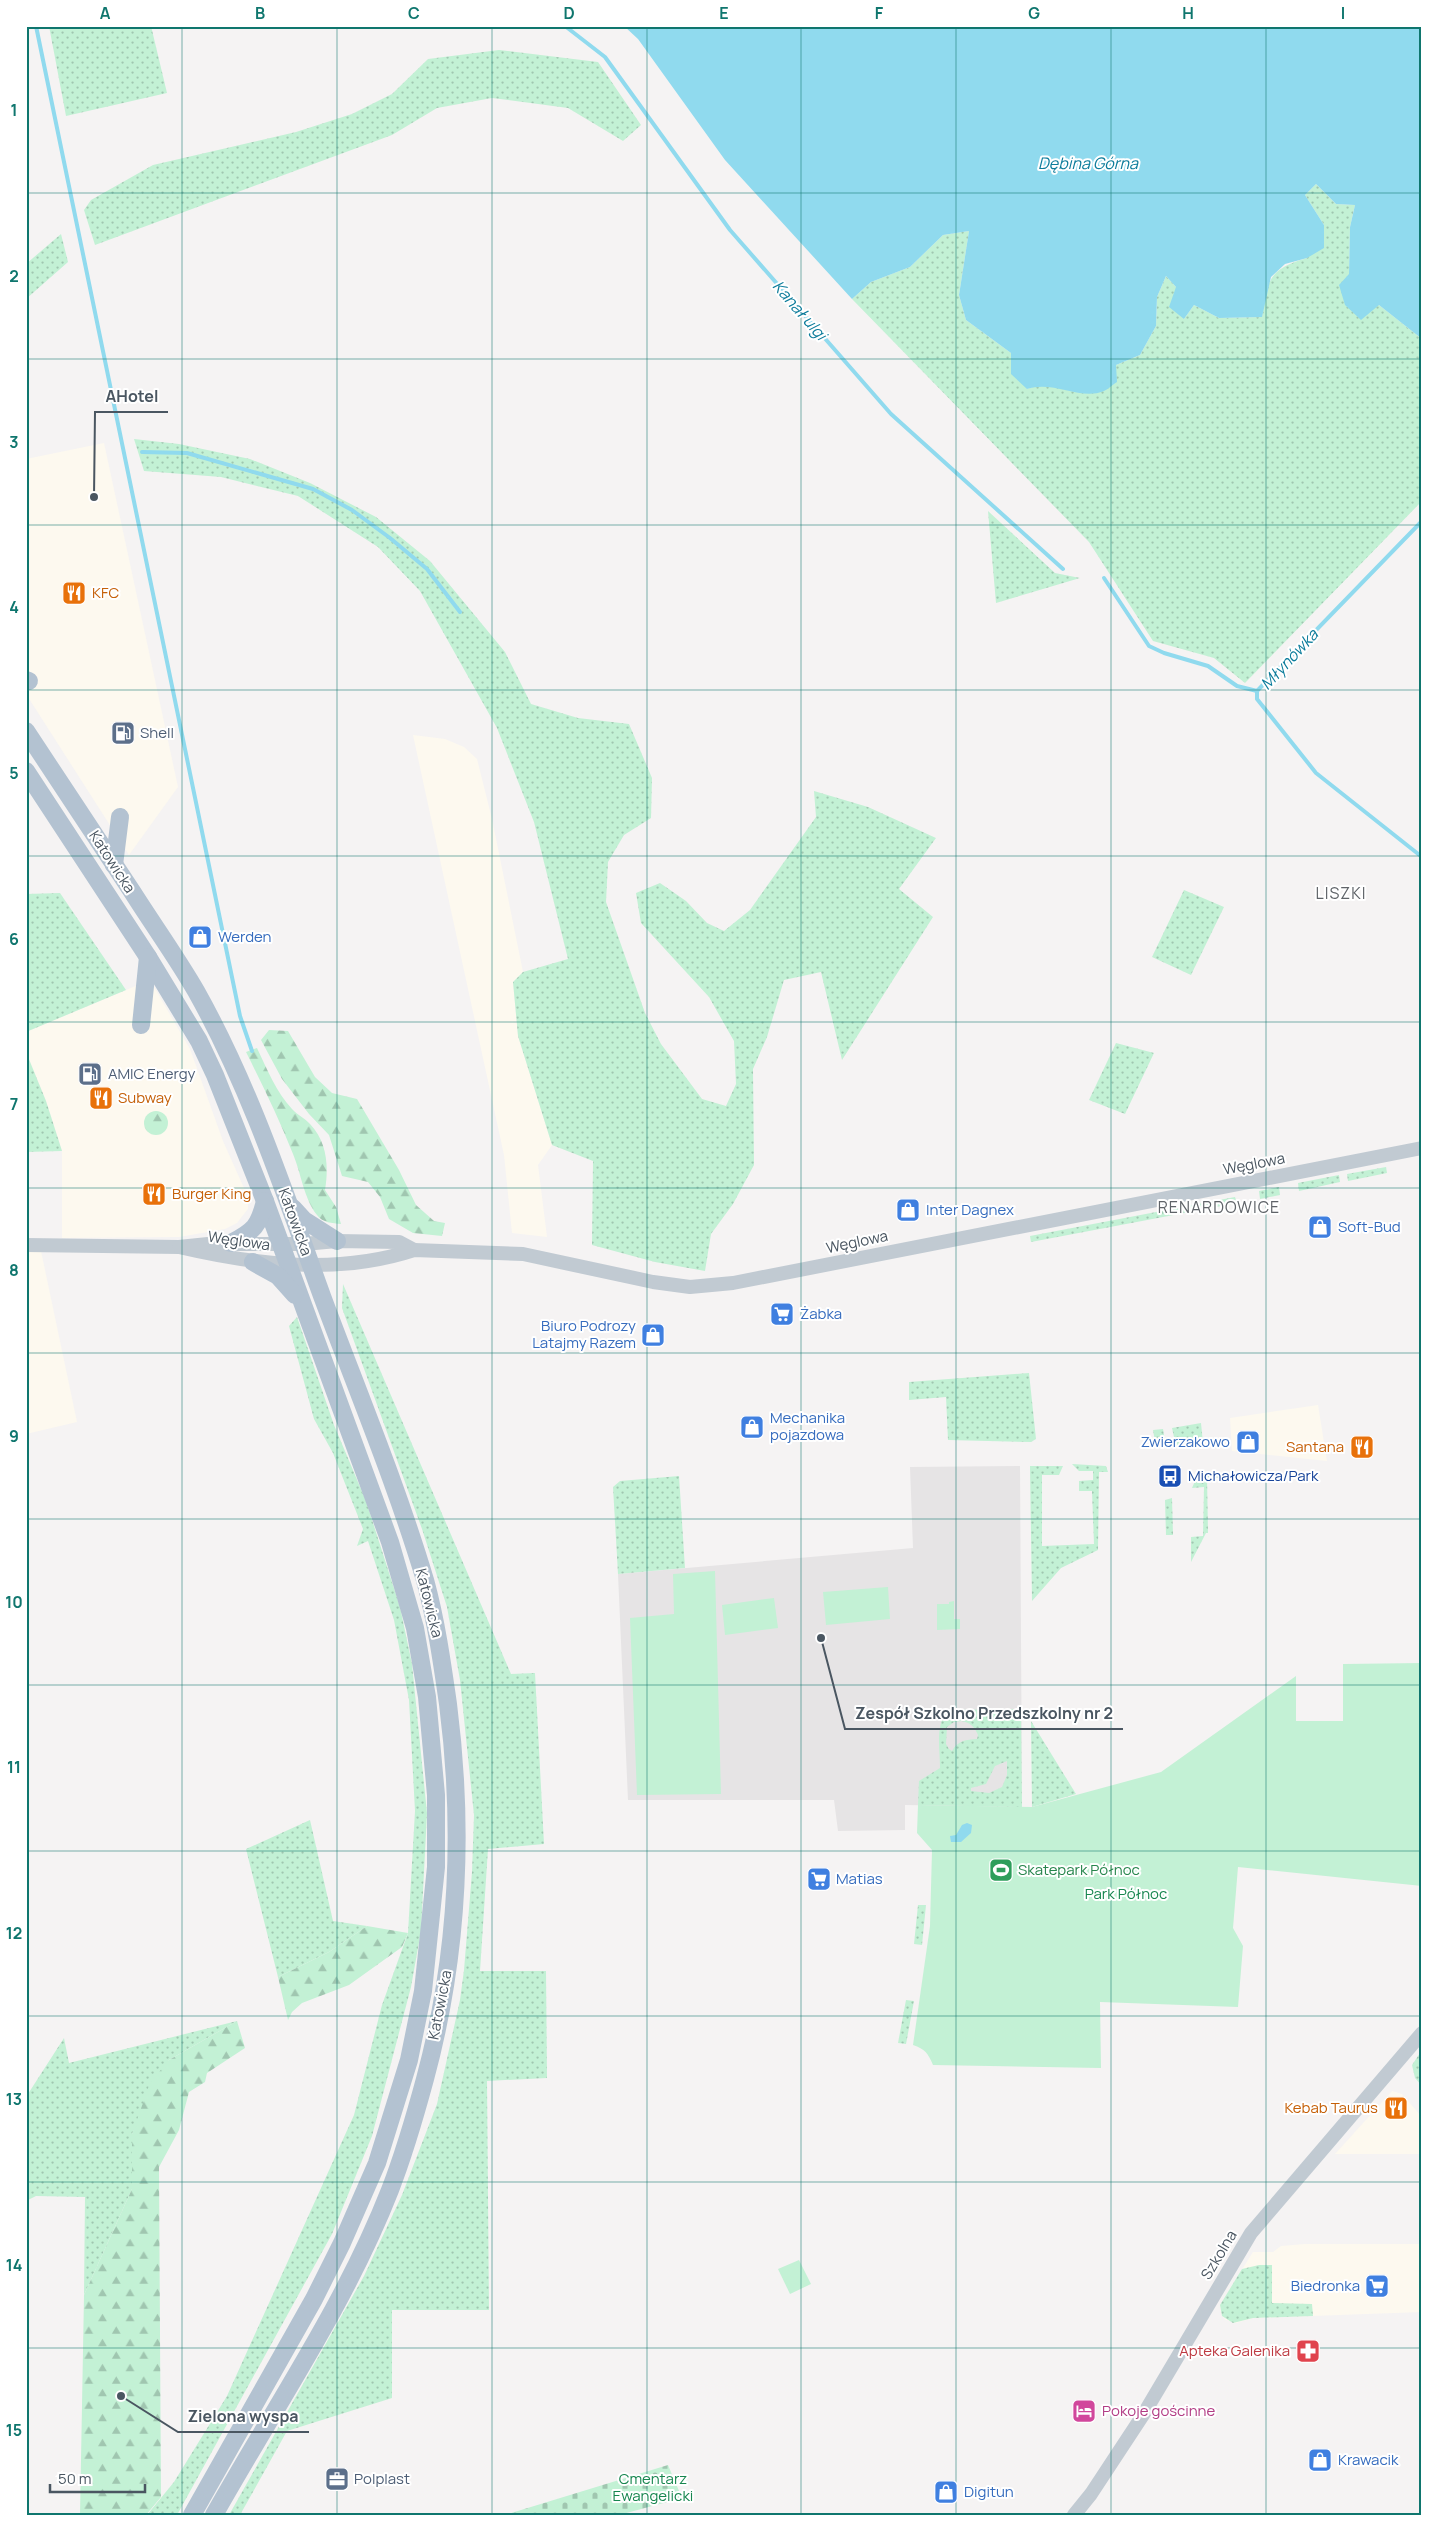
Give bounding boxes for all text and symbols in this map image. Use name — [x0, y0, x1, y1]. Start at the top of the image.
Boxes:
text: A — [100, 2, 111, 24]
text: B — [255, 2, 265, 24]
text: C — [408, 2, 420, 24]
text: D — [563, 2, 575, 24]
text: E — [719, 2, 729, 24]
text: F — [875, 2, 884, 24]
text: G — [1028, 2, 1040, 24]
text: H — [1182, 2, 1194, 24]
text: I — [1341, 2, 1345, 24]
text: 1 — [10, 99, 18, 121]
water label: Dębina Górna — [1038, 152, 1139, 174]
text: 2 — [9, 265, 19, 287]
water label: Kanał ulgi — [768, 275, 834, 346]
callout: AHotel — [95, 381, 168, 412]
text: AHotel — [106, 385, 158, 407]
text: 3 — [9, 431, 19, 453]
restaurant icon: KFC — [61, 580, 87, 606]
place label: KFC — [92, 582, 119, 603]
text: 4 — [9, 596, 19, 618]
water label: Młynówka — [1255, 623, 1324, 694]
fuel station icon: Shell — [110, 720, 136, 746]
place label: Shell — [140, 722, 174, 743]
text: 5 — [9, 762, 19, 784]
street label: Katowicka — [84, 826, 140, 897]
district label: LISZKI — [1316, 882, 1366, 904]
shop icon: Werden — [187, 924, 213, 950]
place label: Werden — [218, 926, 272, 947]
text: 6 — [9, 928, 19, 950]
fuel station icon: AMIC Energy — [77, 1061, 103, 1087]
place label: AMIC Energy — [108, 1063, 196, 1084]
restaurant icon: Subway — [88, 1085, 114, 1111]
place label: Subway — [118, 1087, 172, 1108]
text: 7 — [10, 1093, 18, 1115]
street label: Węglowa — [1221, 1147, 1287, 1180]
restaurant icon: Burger King — [141, 1181, 167, 1207]
place label: Burger King — [172, 1183, 251, 1204]
street label: Katowicka — [274, 1185, 317, 1259]
district label: RENARDOWICE — [1158, 1196, 1280, 1218]
shop icon: Inter Dagnex — [895, 1197, 921, 1223]
place label: Inter Dagnex — [926, 1199, 1014, 1220]
shop icon: Soft-Bud — [1307, 1214, 1333, 1240]
place label: Soft-Bud — [1338, 1216, 1401, 1237]
street label: Węglowa — [824, 1225, 890, 1258]
street label: Węglowa — [207, 1226, 271, 1255]
text: 8 — [9, 1259, 19, 1281]
supermarket icon: Żabka — [769, 1301, 795, 1327]
place label: Żabka — [800, 1303, 842, 1324]
place label: Biuro Podrozy Latajmy Razem — [532, 1315, 636, 1353]
shop icon: Biuro Podrozy Latajmy Razem — [640, 1322, 666, 1348]
place label: Mechanika pojazdowa — [770, 1407, 845, 1445]
shop icon: Mechanika pojazdowa — [739, 1414, 765, 1440]
text: 9 — [9, 1425, 19, 1447]
shop icon: Zwierzakowo — [1235, 1429, 1261, 1455]
place label: Zwierzakowo — [1141, 1431, 1230, 1452]
restaurant icon: Santana — [1349, 1434, 1375, 1460]
place label: Santana — [1286, 1436, 1344, 1457]
bus stop icon: Michałowicza/Park — [1157, 1463, 1183, 1489]
place label: Michałowicza/Park — [1188, 1465, 1319, 1486]
street label: Katowicka — [411, 1566, 448, 1640]
text: 10 — [5, 1591, 23, 1613]
callout: Zespół Szkolno Przedszkolny nr 2 — [845, 1698, 1123, 1729]
text: Zespół Szkolno Przedszkolny nr 2 — [855, 1702, 1113, 1724]
text: 11 — [7, 1756, 21, 1778]
sports icon: Skatepark Północ — [988, 1857, 1014, 1883]
place label: Skatepark Północ — [1018, 1859, 1140, 1880]
supermarket icon: Matias — [806, 1866, 832, 1892]
place label: Matias — [836, 1868, 883, 1889]
park label: Park Północ — [1085, 1883, 1167, 1904]
text: 12 — [6, 1922, 22, 1944]
street label: Katowicka — [422, 1968, 457, 2042]
text: 13 — [6, 2088, 22, 2110]
restaurant icon: Kebab Taurus — [1383, 2095, 1409, 2121]
place label: Kebab Taurus — [1285, 2097, 1378, 2118]
street label: Szkolna — [1196, 2226, 1242, 2283]
text: 14 — [6, 2254, 22, 2276]
supermarket icon: Biedronka — [1364, 2273, 1390, 2299]
place label: Biedronka — [1291, 2275, 1360, 2296]
pharmacy icon: Apteka Galenika — [1295, 2338, 1321, 2364]
place label: Apteka Galenika — [1179, 2340, 1290, 2361]
hotel icon: Pokoje gościnne — [1071, 2398, 1097, 2424]
place label: Pokoje gościnne — [1102, 2400, 1215, 2421]
callout: Zielona wyspa — [178, 2401, 309, 2432]
text: Zielona wyspa — [188, 2405, 298, 2427]
text: 15 — [6, 2419, 22, 2441]
shop icon: Krawacik — [1307, 2447, 1333, 2473]
place label: Krawacik — [1338, 2449, 1399, 2470]
scale bar — [50, 2461, 145, 2493]
office icon: Polplast — [324, 2466, 350, 2492]
text: 50 m — [58, 2468, 92, 2489]
place label: Polplast — [354, 2468, 410, 2489]
park label: Cmentarz Ewangelicki — [613, 2468, 693, 2506]
shop icon: Digitun — [933, 2479, 959, 2505]
place label: Digitun — [964, 2481, 1014, 2502]

